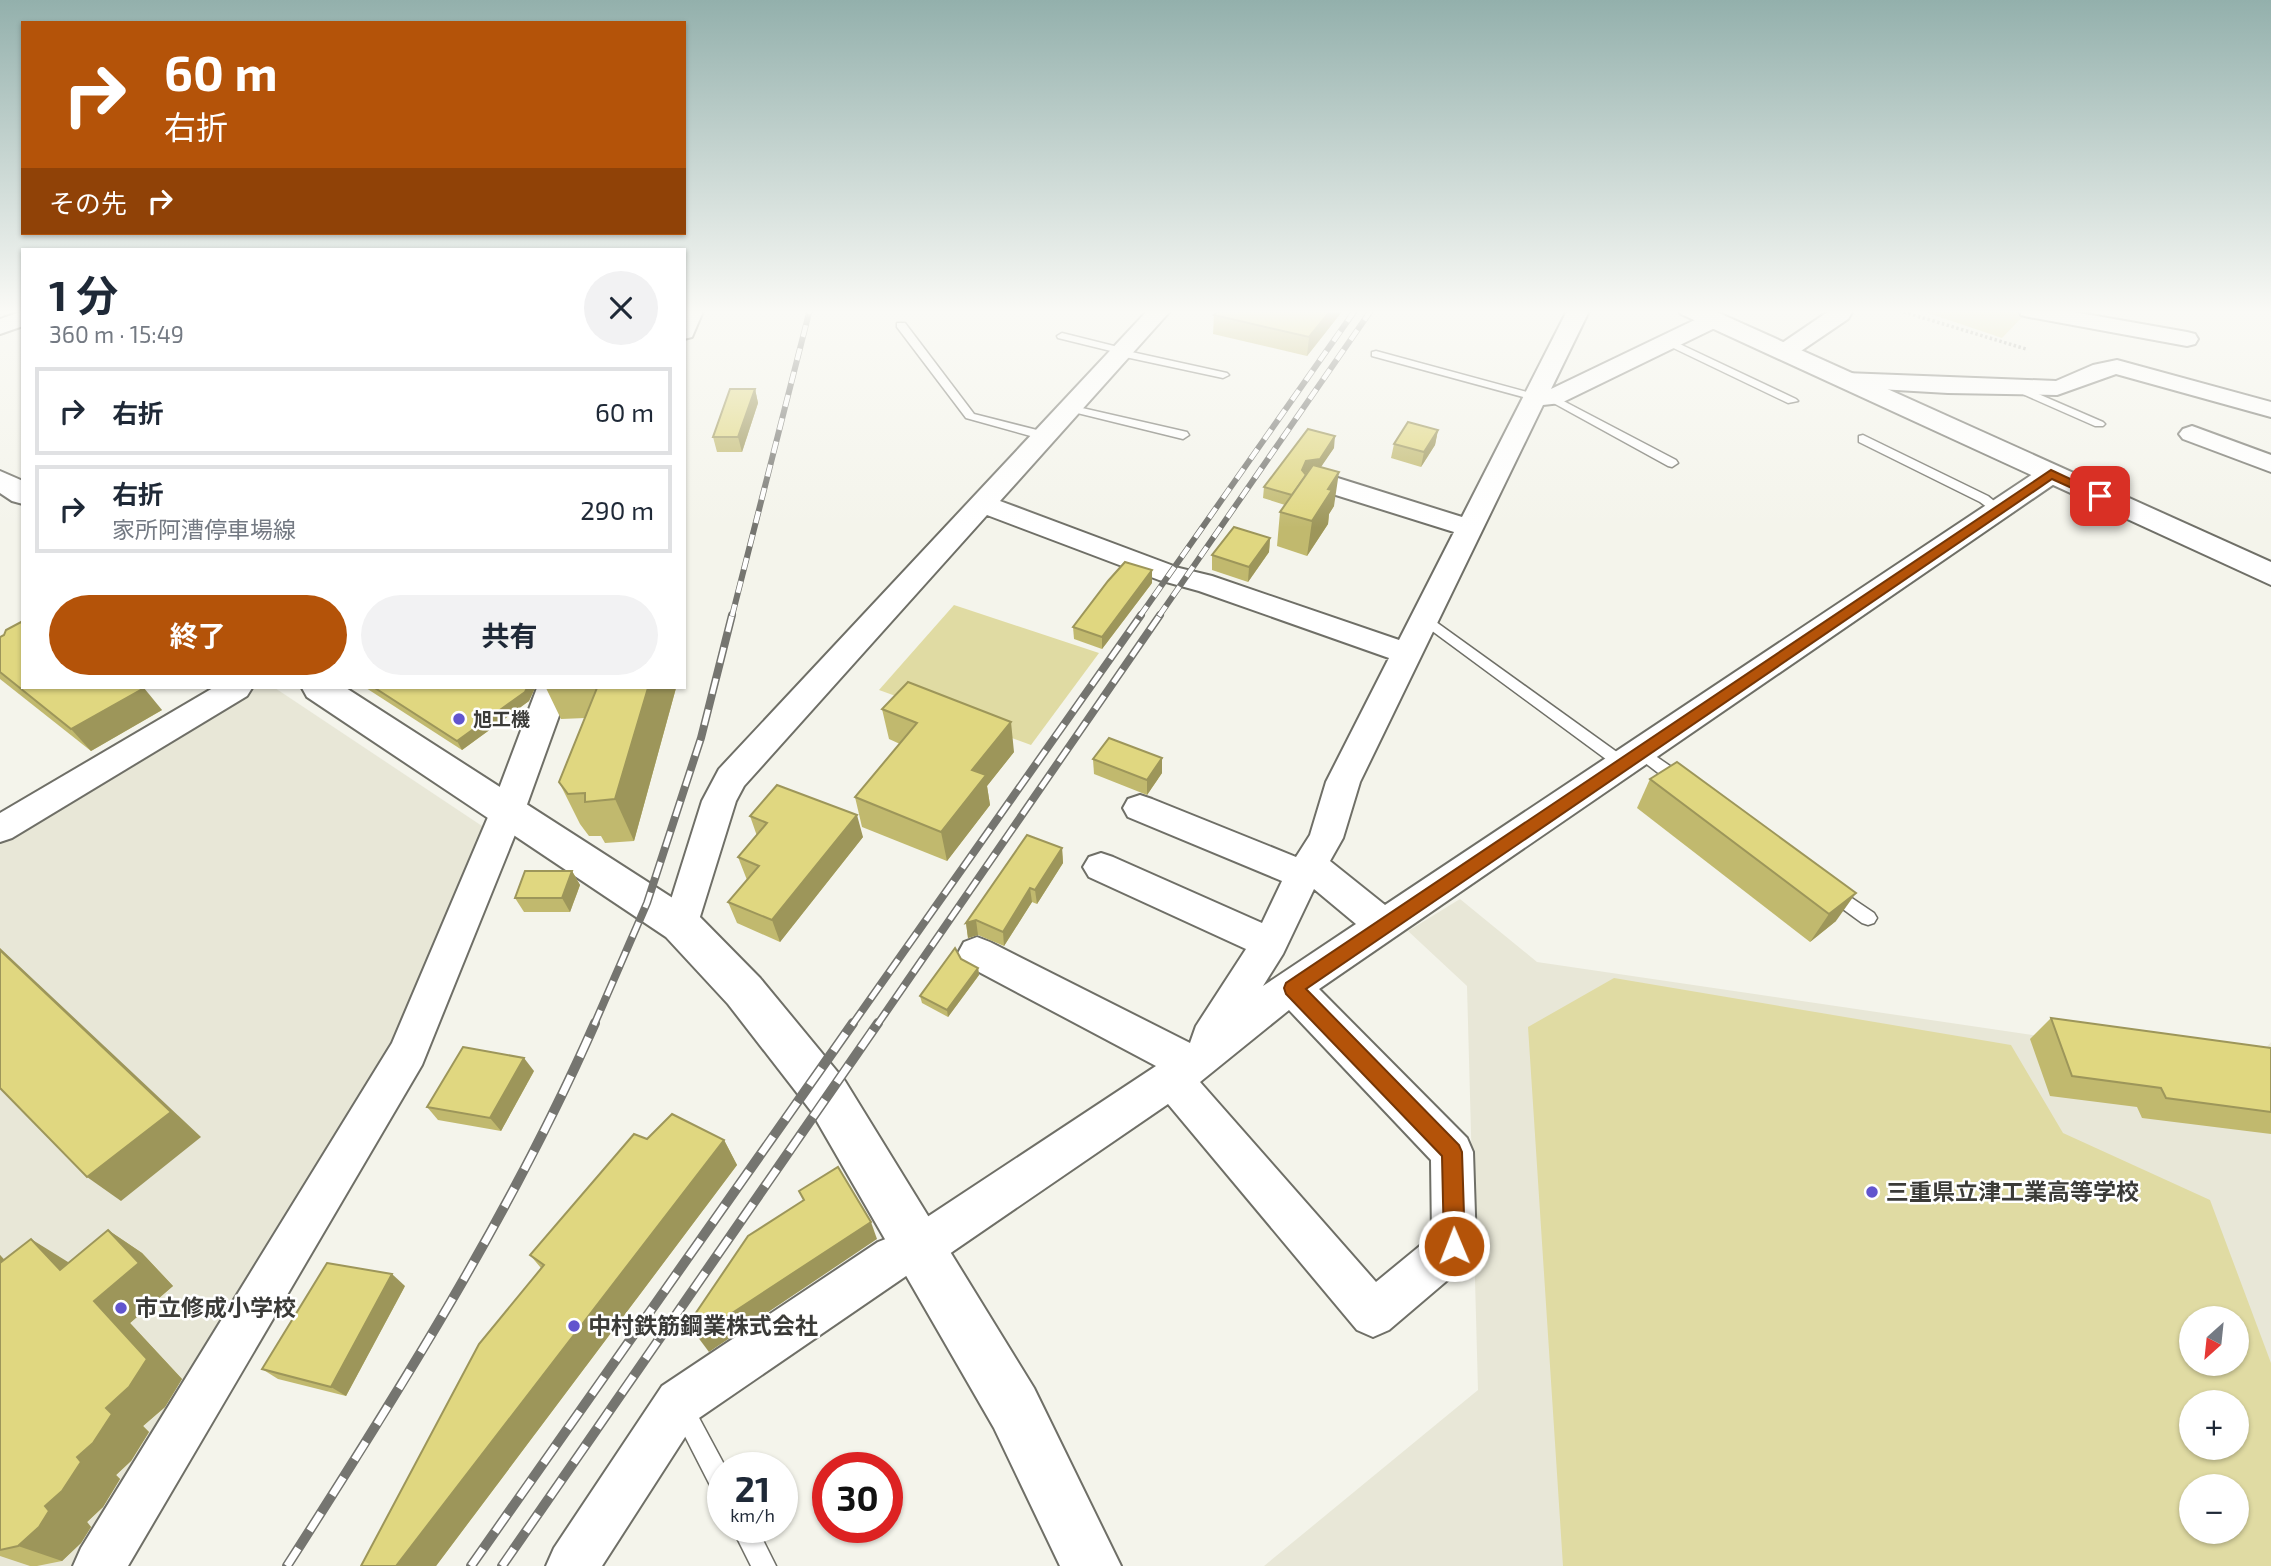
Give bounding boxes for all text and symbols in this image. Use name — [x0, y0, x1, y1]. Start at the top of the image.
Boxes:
text: 60 m — [164, 42, 278, 101]
icon: right — [49, 49, 140, 140]
text: 右折 — [164, 107, 228, 145]
icon: right — [141, 182, 179, 220]
text: その先 — [49, 187, 127, 218]
text: 1 分 — [49, 269, 118, 319]
button: close — [584, 271, 658, 345]
text: 360 m · 15:49 — [49, 320, 184, 348]
icon: right — [53, 392, 91, 430]
text: 60 m — [595, 396, 654, 427]
text: 右折 — [112, 397, 164, 428]
pin — [2070, 466, 2130, 526]
icon: arrive — [2081, 477, 2119, 515]
text: 右折 — [112, 478, 164, 509]
icon: right — [53, 490, 91, 528]
text: 290 m — [580, 494, 654, 525]
text: 家所阿漕停車場線 — [112, 515, 296, 543]
button: 終了 — [49, 595, 347, 675]
button: 共有 — [361, 595, 658, 675]
place label: 旭工機 — [473, 707, 530, 730]
marker: 旭工機 — [451, 711, 467, 727]
place label: 三重県立津工業高等学校 — [1886, 1177, 2139, 1205]
marker: 三重県立津工業高等学校 — [1864, 1184, 1880, 1200]
position arrow — [1417, 1209, 1491, 1283]
place label: 市立修成小学校 — [135, 1293, 296, 1321]
marker: 市立修成小学校 — [113, 1300, 129, 1316]
north arrow — [2179, 1306, 2249, 1376]
map controls — [2179, 1306, 2249, 1544]
place label: 中村鉄筋鋼業株式会社 — [588, 1311, 818, 1339]
marker: 中村鉄筋鋼業株式会社 — [566, 1318, 582, 1334]
button: + — [2179, 1390, 2249, 1460]
speed limit sign: 30 — [812, 1452, 903, 1543]
text: 21 — [735, 1467, 770, 1509]
button: − — [2179, 1474, 2249, 1544]
text: km/h — [730, 1504, 775, 1526]

